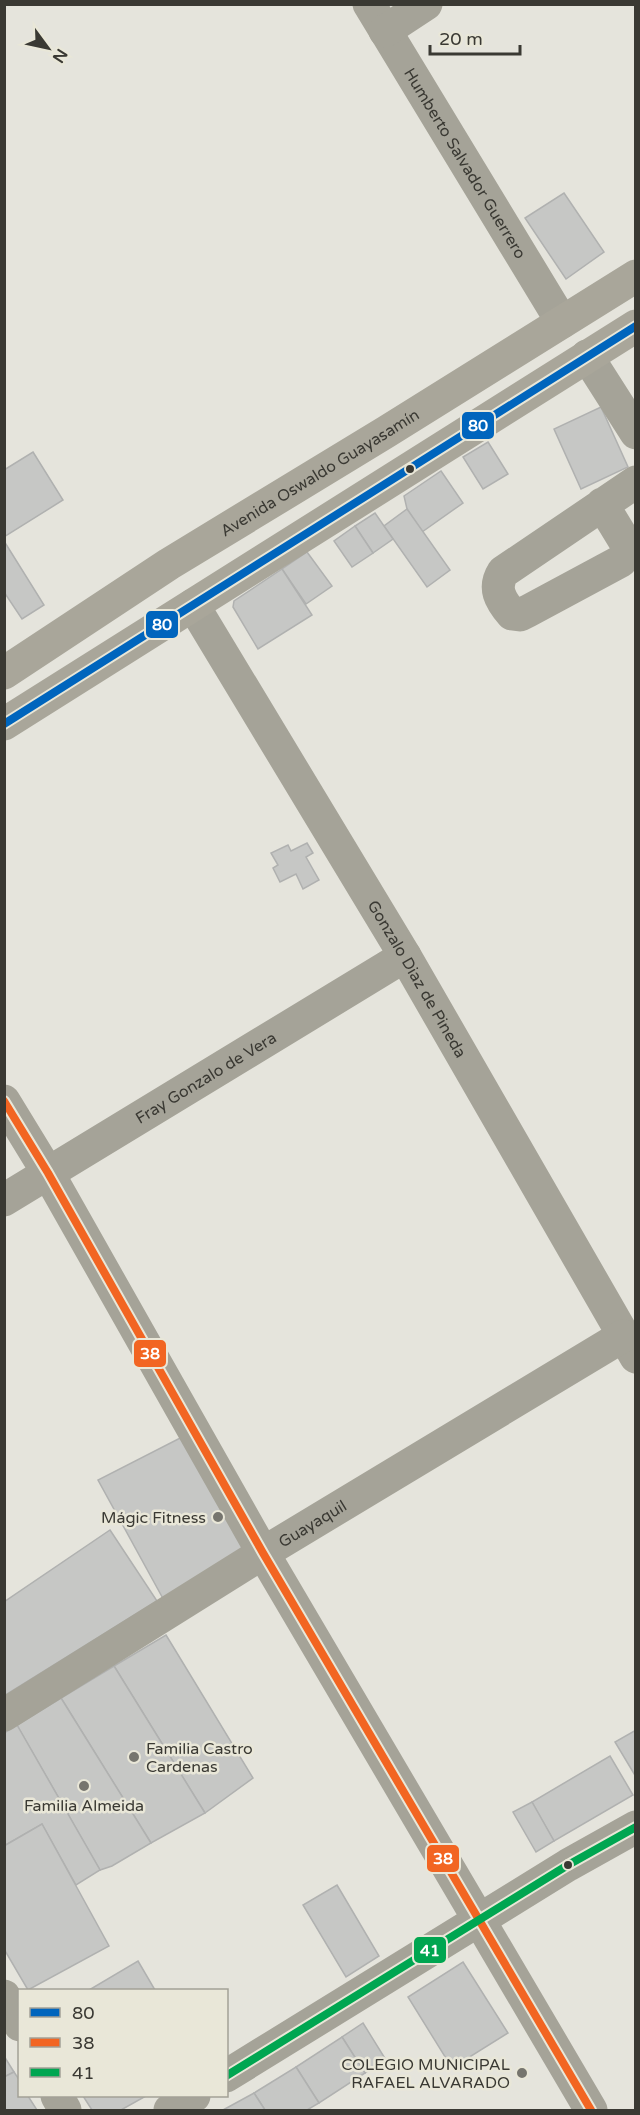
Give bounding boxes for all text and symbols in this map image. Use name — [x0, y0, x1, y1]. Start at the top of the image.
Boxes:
north arrow — [18, 18, 78, 78]
scale bar — [430, 18, 520, 56]
text: 20 m — [439, 28, 483, 50]
text: N — [48, 45, 72, 66]
street label: Humberto Salvador Guerrero — [399, 64, 530, 263]
street label: Avenida Oswaldo Guayasamín — [217, 405, 423, 541]
line badge: 80 — [461, 411, 495, 440]
text: 80 — [468, 416, 488, 436]
unlabelled marker — [404, 463, 416, 475]
line badge: 80 — [145, 610, 179, 639]
text: 80 — [152, 615, 172, 635]
street label: Gonzalo Diaz de Pineda — [363, 897, 471, 1062]
street label: Fray Gonzalo de Vera — [132, 1028, 280, 1129]
line badge: 38 — [133, 1339, 167, 1368]
text: 38 — [140, 1344, 160, 1364]
street label: Guayaquil — [275, 1496, 351, 1552]
place label: Mágic Fitness — [101, 1508, 206, 1528]
marker: Mágic Fitness — [211, 1510, 225, 1524]
place label: Familia Castro Cardenas — [146, 1739, 253, 1777]
marker: Familia Castro Cardenas — [127, 1750, 141, 1764]
marker: Familia Almeida — [77, 1779, 91, 1793]
place label: Familia Almeida — [24, 1796, 144, 1816]
line badge: 38 — [426, 1844, 460, 1873]
text: 38 — [433, 1849, 453, 1869]
unlabelled marker — [562, 1859, 574, 1871]
line badge: 41 — [413, 1936, 447, 1964]
text: 41 — [420, 1941, 440, 1961]
legend — [18, 1989, 228, 2097]
text: 80 — [72, 2002, 95, 2024]
text: 38 — [72, 2032, 95, 2054]
place label: COLEGIO MUNICIPAL RAFAEL ALVARADO — [341, 2055, 510, 2093]
text: 41 — [72, 2062, 95, 2084]
marker: COLEGIO MUNICIPAL RAFAEL ALVARADO — [515, 2066, 529, 2080]

